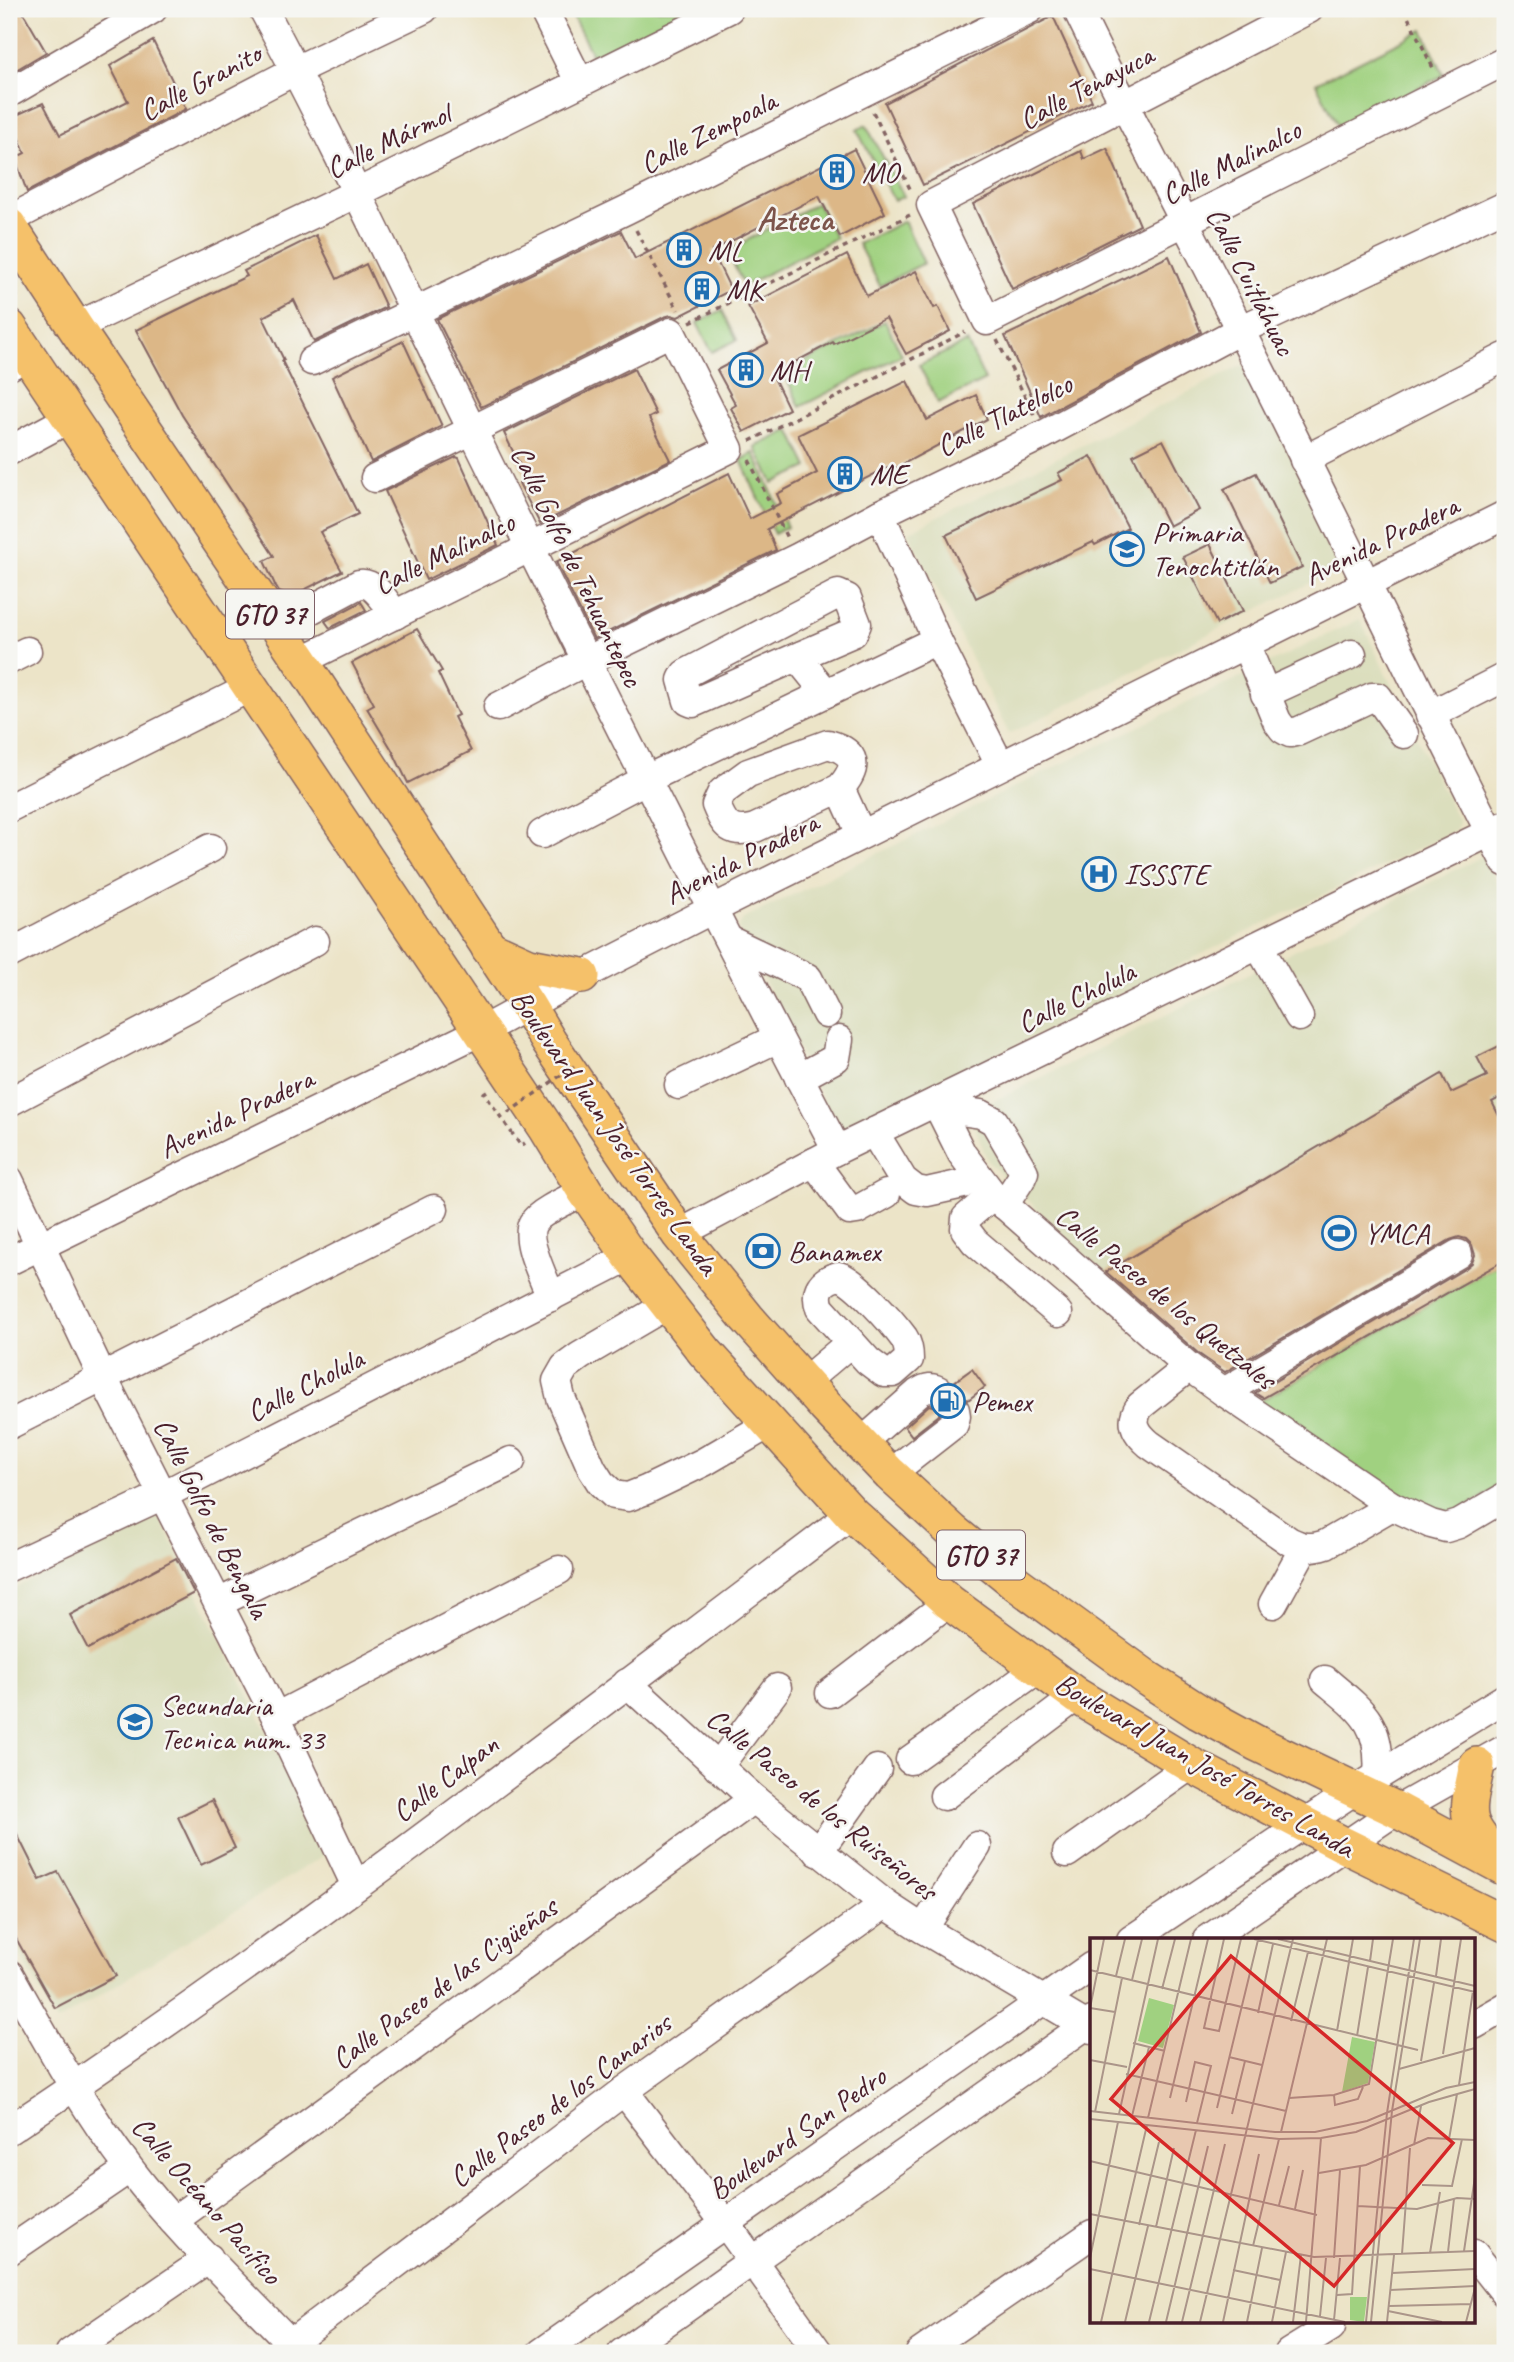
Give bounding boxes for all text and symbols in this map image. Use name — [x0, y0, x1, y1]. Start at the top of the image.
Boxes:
street label: Calle Granito — [133, 33, 270, 130]
street label: Calle Tenayuca — [1012, 35, 1162, 138]
street label: Calle Zempoala — [633, 80, 785, 183]
street label: Calle Mármol — [319, 92, 461, 187]
street label: Calle Malinalco — [1155, 110, 1308, 213]
building icon: MO — [818, 153, 856, 191]
place label: MO — [862, 153, 902, 191]
district label: Azteca — [757, 198, 835, 240]
street label: Calle Cuitláhuac — [1197, 201, 1305, 363]
building icon: ML — [665, 231, 703, 269]
place label: ML — [708, 231, 743, 269]
building icon: MK — [683, 270, 721, 308]
place label: MK — [726, 270, 768, 308]
building icon: MH — [727, 351, 765, 389]
place label: MH — [770, 351, 813, 389]
street label: Calle Tlatelolco — [930, 364, 1079, 465]
street label: Calle Golfo de Tehuantepec — [502, 439, 652, 694]
building icon: ME — [826, 455, 864, 493]
place label: ME — [870, 455, 912, 493]
street label: Avenida Pradera — [1297, 485, 1467, 594]
street label: Calle Malinalco — [368, 502, 522, 603]
place label: Primaria Tenochtitlán — [1152, 513, 1280, 585]
school or university icon: Primaria Tenochtitlán — [1108, 530, 1146, 568]
road number: GTO 37 — [226, 590, 314, 638]
street label: Avenida Pradera — [658, 802, 827, 913]
hospital icon: ISSSTE — [1080, 855, 1118, 893]
place label: ISSSTE — [1124, 855, 1212, 893]
street label: Calle Cholula — [1011, 951, 1143, 1042]
street label: Boulevard Juan José Torres Landa — [502, 982, 729, 1283]
street label: Avenida Pradera — [152, 1058, 322, 1167]
street label: Calle Paseo de los Quetzales — [1048, 1196, 1286, 1399]
sports icon: YMCA — [1320, 1214, 1358, 1252]
place label: YMCA — [1364, 1214, 1431, 1252]
bank icon: Banamex — [744, 1232, 782, 1270]
place label: Banamex — [788, 1232, 883, 1270]
street label: Calle Cholula — [240, 1338, 372, 1431]
fuel station icon: Pemex — [929, 1382, 967, 1420]
place label: Pemex — [972, 1382, 1035, 1420]
street label: Calle Golfo de Bengala — [145, 1411, 280, 1626]
road number: GTO 37 — [937, 1530, 1025, 1580]
street label: Boulevard Juan José Torres Landa — [1049, 1664, 1363, 1867]
place label: Secundaria Tecnica num. 33 — [160, 1686, 327, 1758]
street label: Calle Paseo de los Ruiseñores — [699, 1699, 947, 1911]
school or university icon: Secundaria Tecnica num. 33 — [116, 1703, 154, 1741]
street label: Calle Calpan — [384, 1725, 506, 1831]
street label: Calle Paseo de las Cigüeñas — [324, 1887, 567, 2078]
inset map — [1090, 1938, 1476, 2324]
street label: Calle Paseo de los Canarios — [441, 2002, 681, 2196]
street label: Boulevard San Pedro — [701, 2057, 895, 2208]
street label: Calle Océano Pacífico — [123, 2108, 291, 2293]

